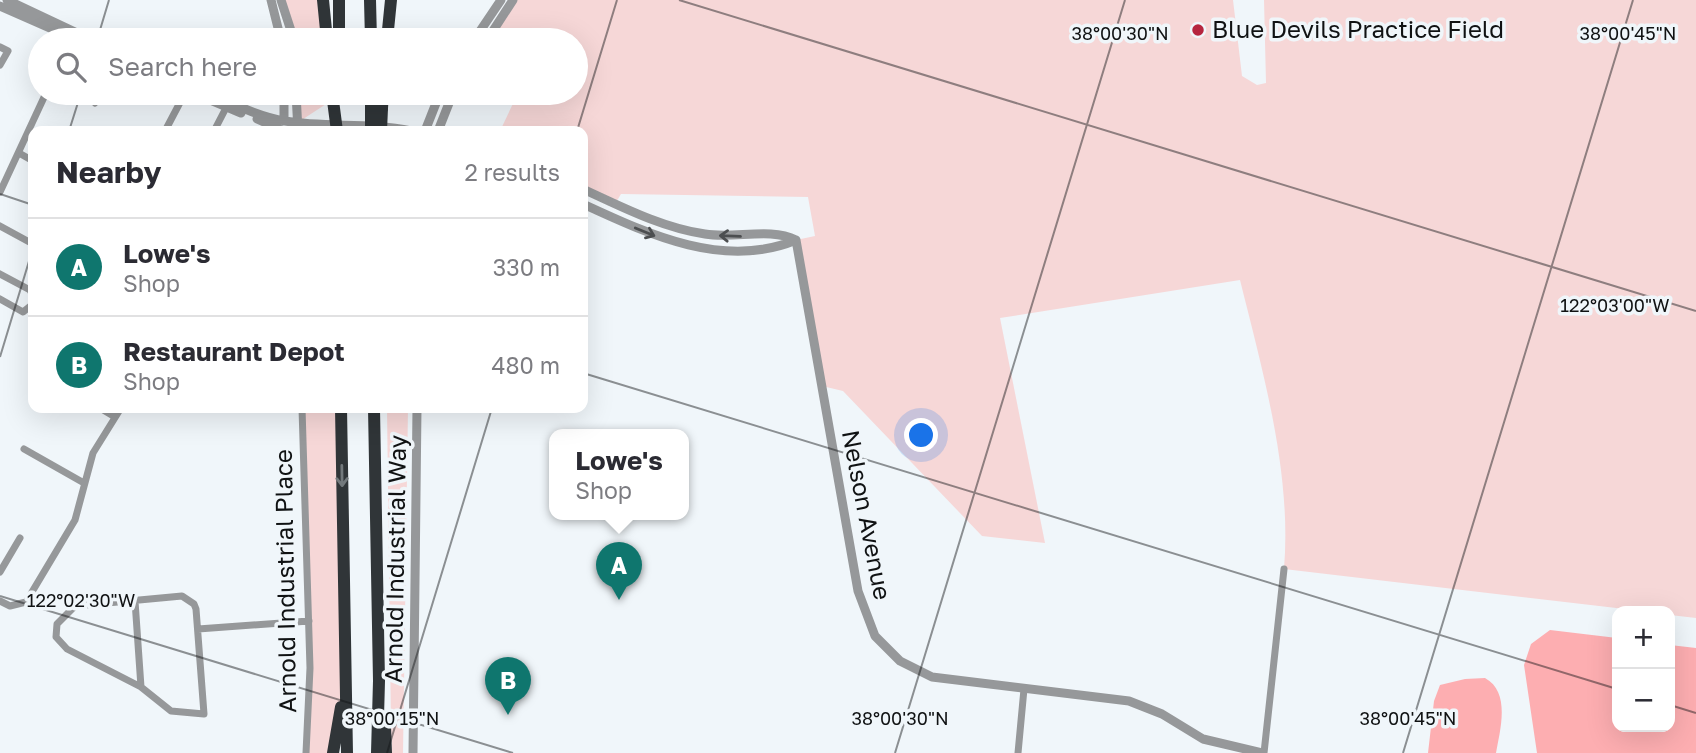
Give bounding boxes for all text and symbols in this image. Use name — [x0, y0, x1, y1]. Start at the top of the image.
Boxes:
place label: Blue Devils Practice Field — [1212, 14, 1504, 43]
text: 38°00'30"N — [1071, 22, 1169, 44]
marker: Blue Devils Practice Field — [1190, 22, 1206, 38]
text: 38°00'45"N — [1580, 22, 1676, 44]
search box — [28, 28, 588, 105]
icon: search — [52, 48, 90, 86]
text: Search here — [108, 51, 257, 82]
text: Nearby — [56, 154, 161, 190]
text: 2 results — [464, 158, 560, 186]
one-way arrow — [634, 226, 655, 239]
one-way arrow — [719, 229, 742, 243]
text: Lowe's — [123, 238, 211, 269]
text: A — [71, 253, 87, 281]
text: 330 m — [493, 253, 560, 281]
text: Shop — [123, 269, 180, 297]
text: 122°03'00"W — [1560, 294, 1670, 316]
text: Restaurant Depot — [123, 336, 345, 367]
text: B — [71, 351, 87, 379]
text: 480 m — [492, 351, 560, 379]
text: Shop — [123, 367, 180, 395]
your location — [904, 418, 938, 452]
street label: Nelson Avenue — [837, 427, 898, 602]
popup — [549, 429, 689, 520]
street label: Arnold Industrial Way — [378, 435, 411, 683]
text: Lowe's — [575, 445, 663, 476]
street label: Arnold Industrial Place — [268, 449, 301, 713]
one-way arrow — [335, 464, 349, 487]
text: Shop — [575, 476, 632, 504]
pin: A — [596, 542, 642, 600]
text: 122°02'30"W — [27, 589, 135, 611]
map controls — [1612, 606, 1675, 732]
button: + — [1612, 606, 1675, 669]
pin: B — [485, 657, 531, 715]
button: − — [1612, 669, 1675, 732]
text: 38°00'15"N — [345, 707, 439, 729]
text: 38°00'30"N — [851, 707, 949, 729]
text: 38°00'45"N — [1360, 707, 1456, 729]

